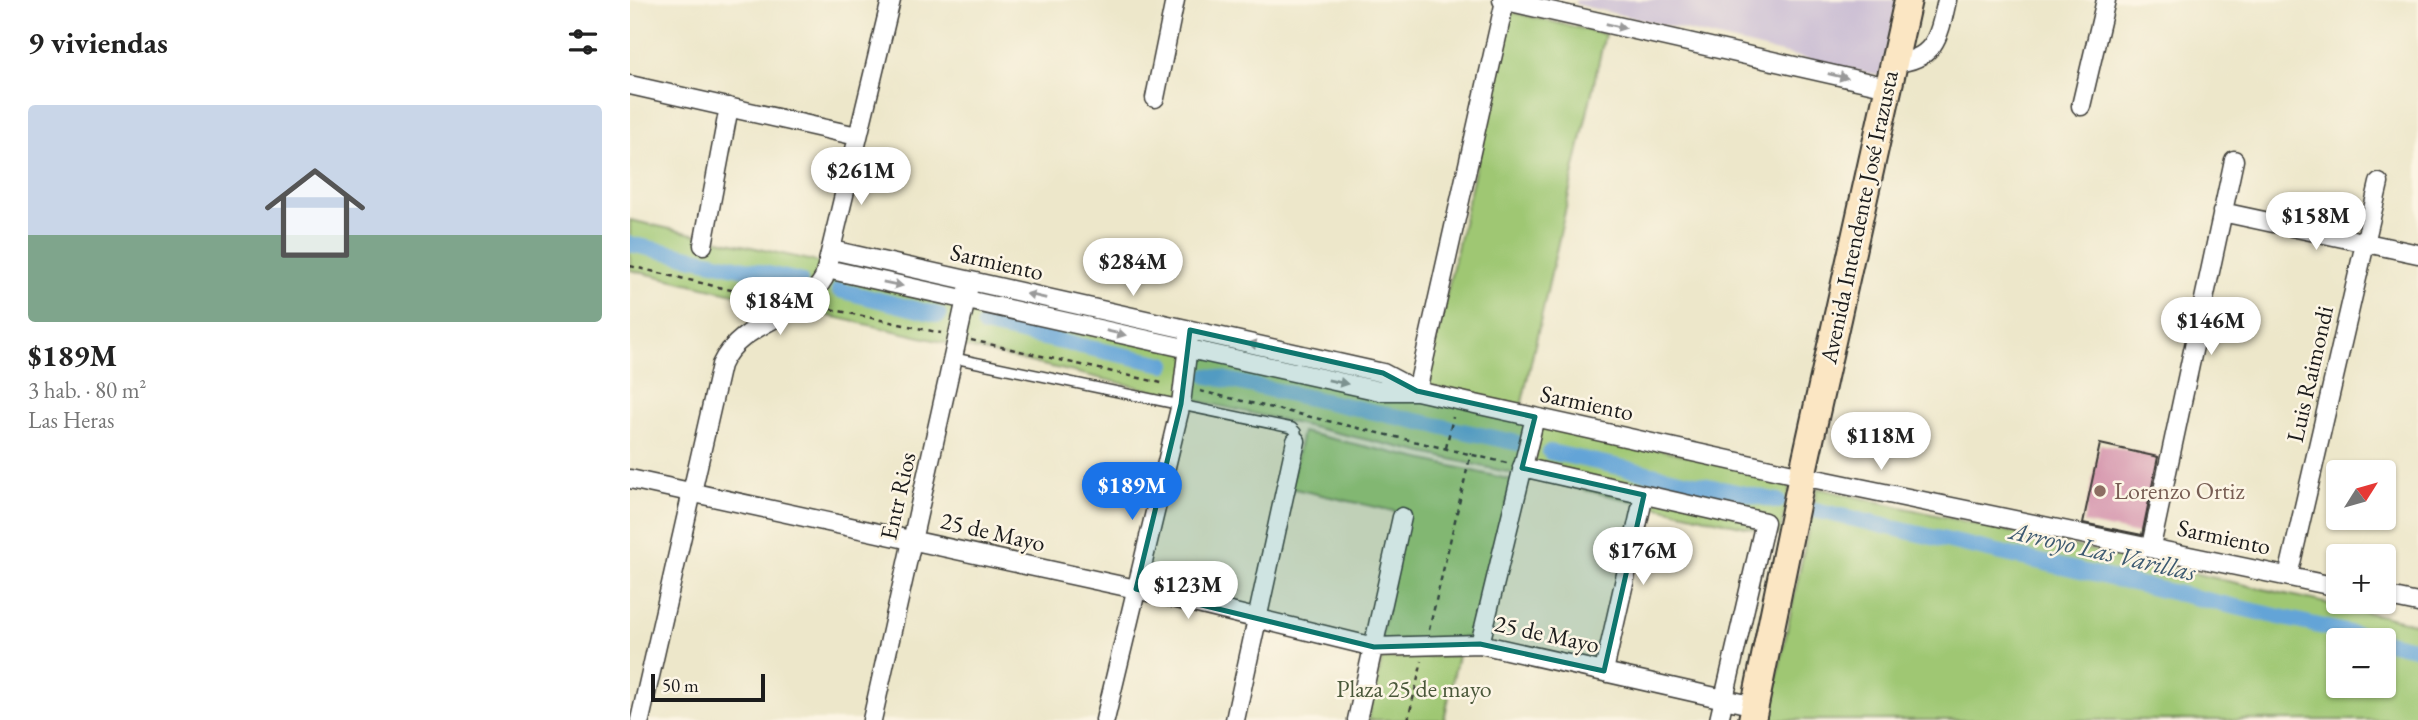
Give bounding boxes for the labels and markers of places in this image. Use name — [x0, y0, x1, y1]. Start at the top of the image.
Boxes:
pin: $261M — [812, 148, 910, 207]
pin: $158M — [2267, 192, 2365, 252]
pin: $284M — [1084, 238, 1182, 298]
pin: $184M — [731, 278, 829, 337]
pin: $146M — [2162, 298, 2260, 357]
pin: $118M — [1832, 412, 1930, 472]
pin: $189M — [1083, 462, 1181, 522]
place label: Lorenzo Ortiz — [2114, 475, 2244, 506]
marker: Lorenzo Ortiz — [2092, 483, 2108, 499]
pin: $176M — [1594, 528, 1692, 587]
pin: $123M — [1139, 562, 1237, 621]

